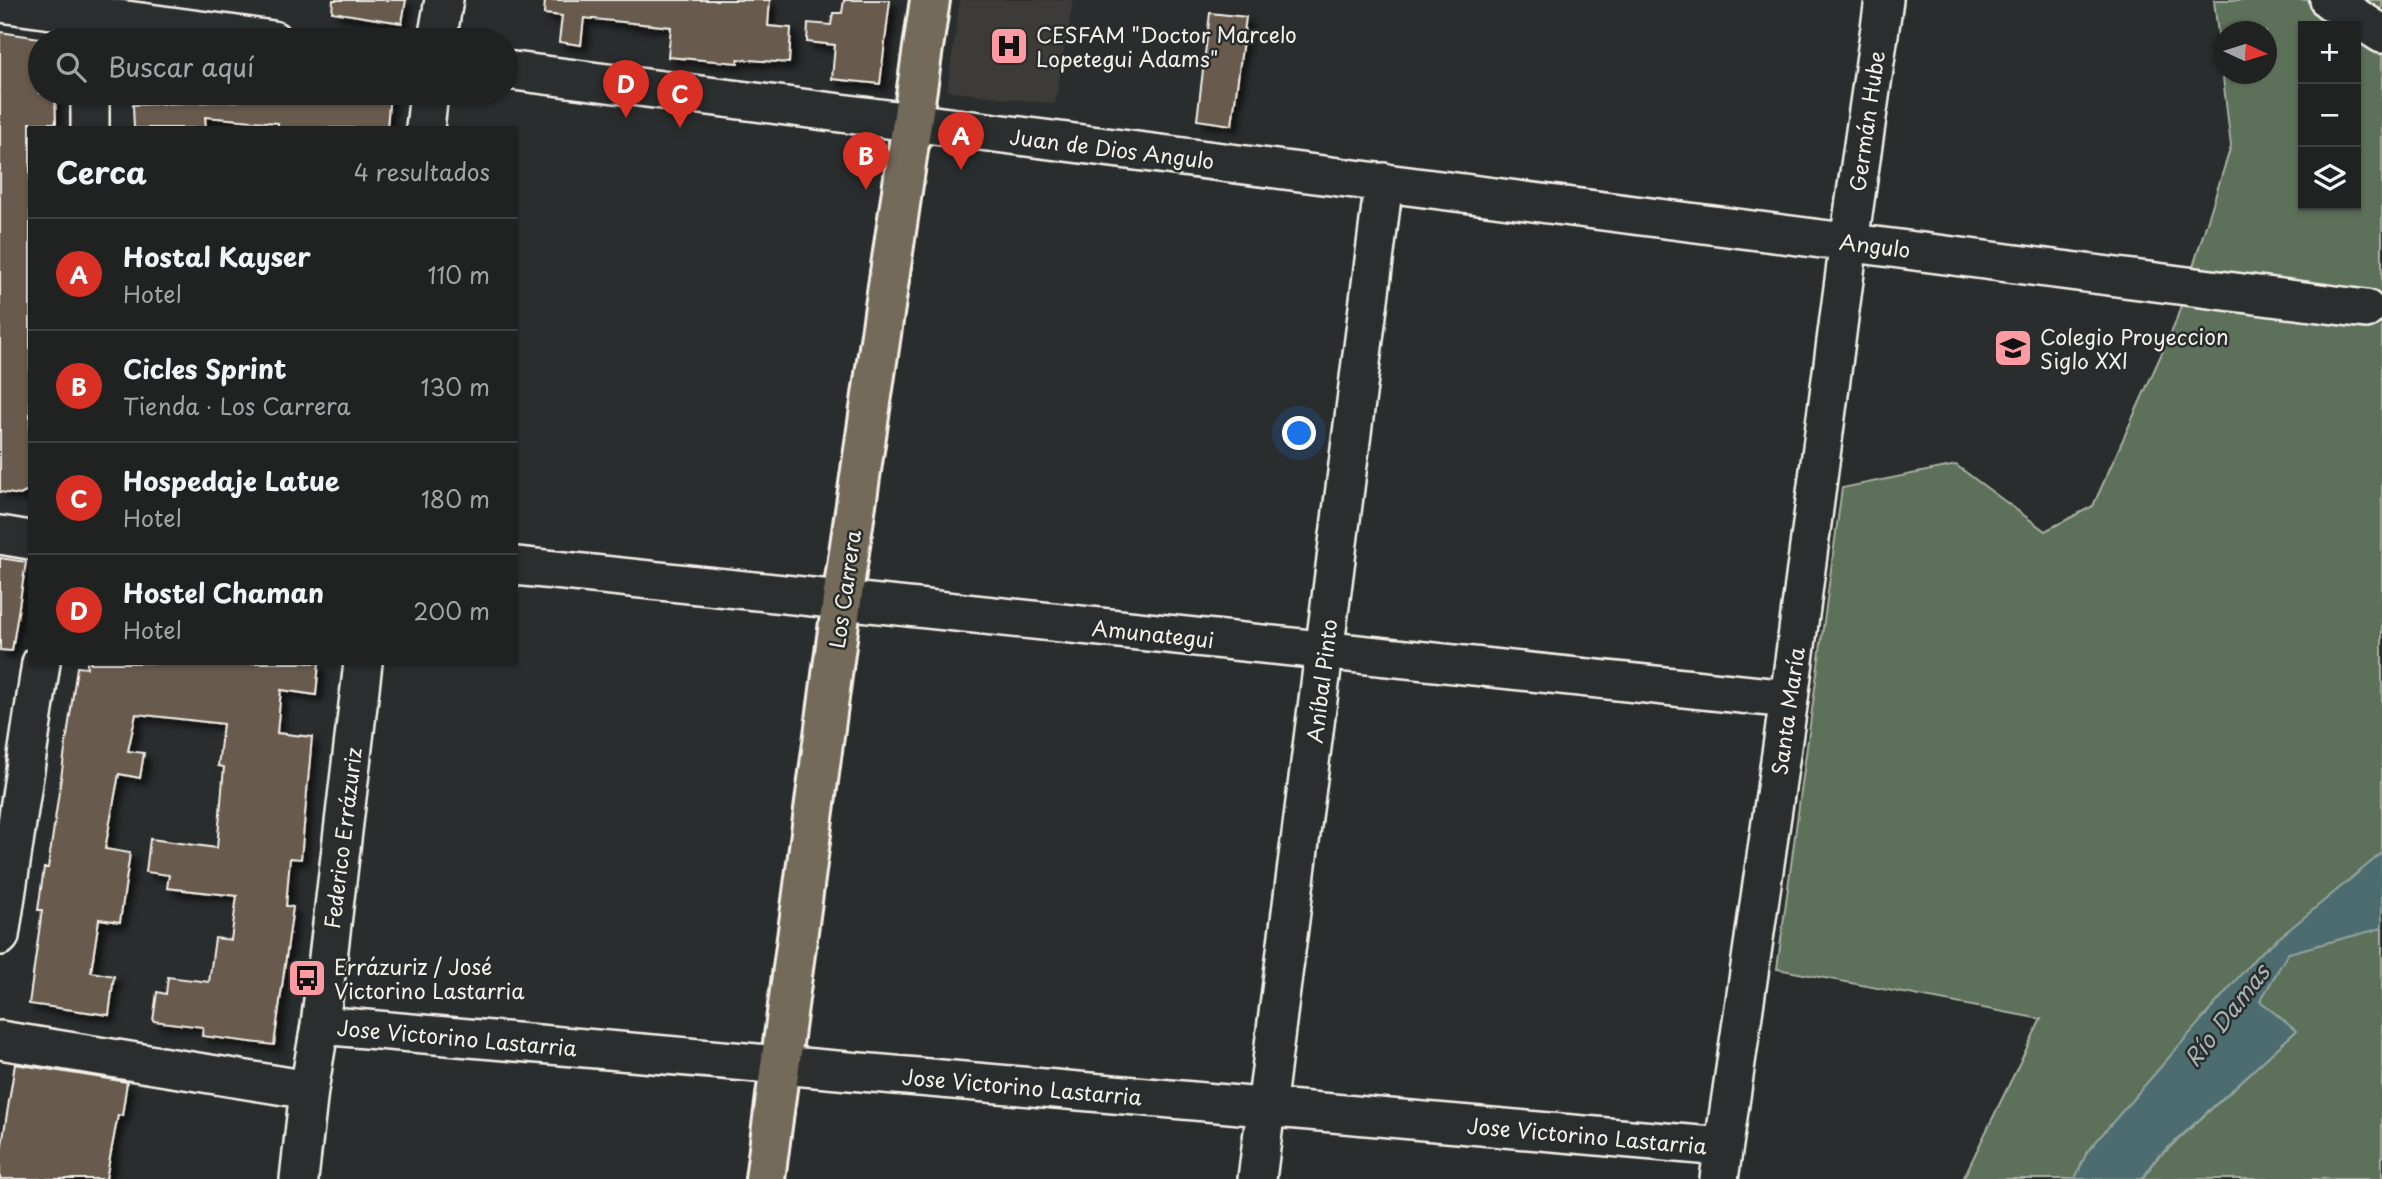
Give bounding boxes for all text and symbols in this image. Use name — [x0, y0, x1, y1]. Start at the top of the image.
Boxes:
place label: CESFAM "Doctor Marcelo Lopetegui Adams" — [1036, 18, 1297, 74]
north arrow — [2214, 21, 2277, 84]
map controls — [2298, 21, 2361, 210]
button: + — [2298, 21, 2361, 84]
hospital icon: CESFAM "Doctor Marcelo Lopetegui Adams" — [988, 25, 1030, 67]
search box — [28, 28, 518, 105]
text: Buscar aquí — [108, 47, 254, 86]
icon: search — [52, 48, 90, 86]
street label: Germán Hube — [1840, 49, 1892, 193]
pin: D — [603, 60, 649, 118]
pin: C — [657, 70, 703, 128]
button: − — [2298, 84, 2361, 147]
pin: A — [938, 112, 984, 170]
street label: Juan de Dios Angulo — [1008, 120, 1216, 176]
pin: B — [843, 132, 889, 190]
button: layers — [2298, 147, 2361, 210]
text: Cerca — [56, 149, 147, 194]
text: 4 resultados — [354, 154, 490, 189]
street label: Angulo — [1838, 225, 1912, 265]
text: Hostal Kayser — [123, 237, 311, 276]
text: A — [70, 257, 88, 292]
text: 110 m — [428, 257, 490, 292]
text: Hotel — [123, 276, 182, 311]
place label: Colegio Proyeccion Siglo XXI — [2040, 320, 2229, 376]
school or university icon: Colegio Proyeccion Siglo XXI — [1992, 327, 2034, 369]
text: Cicles Sprint — [123, 349, 286, 388]
text: B — [71, 369, 87, 404]
text: 130 m — [420, 369, 490, 404]
text: Tienda · Los Carrera — [123, 388, 351, 423]
your location — [1282, 416, 1316, 450]
text: Hospedaje Latue — [123, 461, 340, 500]
text: C — [70, 481, 88, 516]
text: 180 m — [421, 481, 490, 516]
text: Hotel — [123, 500, 182, 535]
street label: Los Carrera — [820, 528, 868, 650]
text: Hostel Chaman — [123, 573, 324, 612]
text: D — [70, 593, 88, 628]
text: 200 m — [413, 593, 490, 628]
street label: Amunategui — [1090, 611, 1216, 655]
text: Hotel — [123, 612, 182, 647]
street label: Aníbal Pinto — [1298, 617, 1344, 745]
street label: Santa María — [1762, 644, 1812, 777]
street label: Federico Errázuriz — [315, 746, 369, 930]
place label: Errázuriz / José Victorino Lastarria — [334, 950, 525, 1006]
water label: Río Damas — [2175, 955, 2279, 1074]
bus stop icon: Errázuriz / José Victorino Lastarria — [286, 957, 328, 999]
street label: Jose Victorino Lastarria — [336, 1011, 579, 1063]
street label: Jose Victorino Lastarria — [901, 1060, 1144, 1112]
street label: Jose Victorino Lastarria — [1466, 1109, 1709, 1161]

